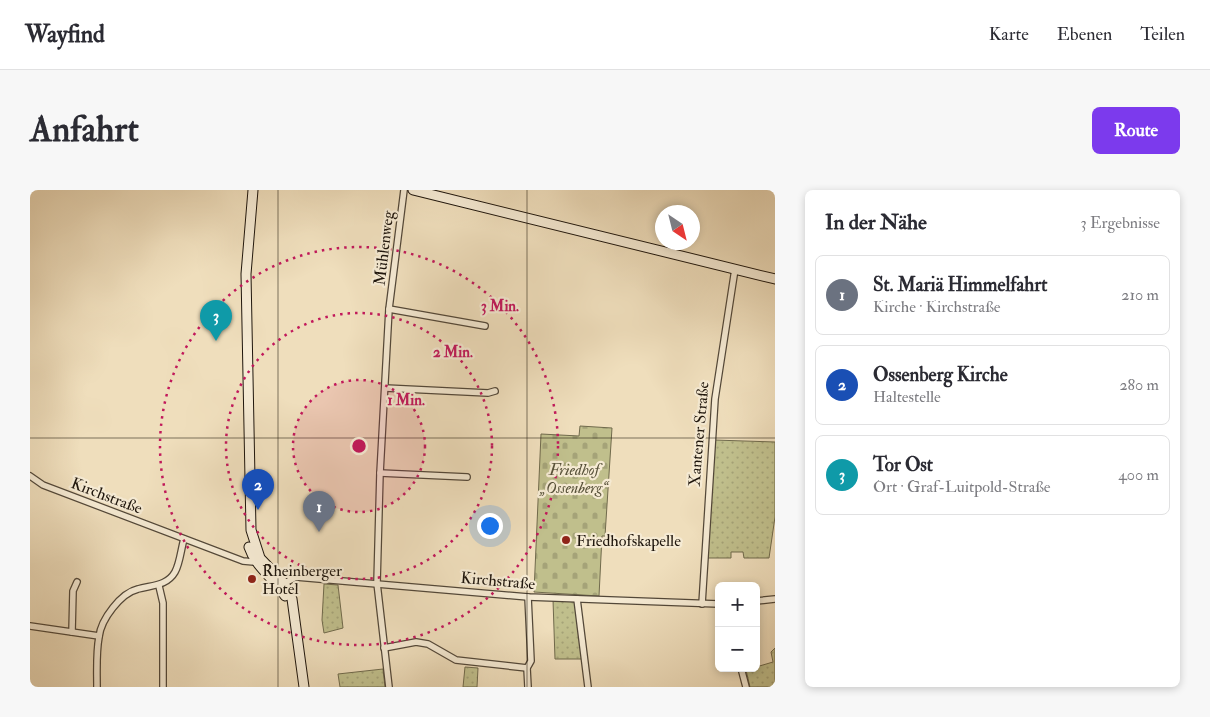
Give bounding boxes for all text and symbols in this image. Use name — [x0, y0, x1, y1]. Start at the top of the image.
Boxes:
text: Wayfind — [25, 19, 105, 50]
text: Karte — [989, 23, 1029, 46]
text: Ebenen — [1057, 23, 1112, 46]
text: Teilen — [1140, 23, 1185, 46]
button: Route — [1092, 107, 1180, 154]
text: Anfahrt — [30, 108, 139, 152]
north arrow — [655, 205, 700, 250]
street label: Mühlenweg — [369, 209, 399, 287]
text: In der Nähe — [825, 209, 927, 236]
text: 3 Ergebnisse — [1080, 213, 1160, 233]
text: St. Mariä Himmelfahrt — [873, 273, 1047, 297]
text: 1 — [839, 285, 845, 305]
text: 210 m — [1121, 285, 1159, 305]
text: 3 Min. — [481, 297, 519, 316]
text: Kirche · Kirchstraße — [873, 297, 1000, 317]
pin: 3 — [200, 300, 232, 341]
text: 2 Min. — [433, 343, 473, 362]
text: Ossenberg Kirche — [873, 363, 1008, 387]
text: 2 — [838, 375, 846, 395]
text: 280 m — [1119, 375, 1159, 395]
street label: Xantener Straße — [684, 381, 714, 487]
text: Haltestelle — [873, 387, 941, 407]
text: 1 Min. — [387, 391, 425, 410]
centre of rings — [350, 437, 368, 455]
text: Tor Ost — [873, 453, 933, 477]
park label: Friedhof „Ossenberg“ — [538, 460, 610, 498]
text: 3 — [839, 465, 845, 485]
text: 400 m — [1118, 465, 1159, 485]
pin: 2 — [242, 469, 274, 510]
street label: Kirchstraße — [68, 473, 145, 519]
text: Ort · Graf-Luitpold-Straße — [873, 477, 1051, 497]
pin: 1 — [303, 491, 335, 532]
your location — [477, 513, 503, 539]
place label: Friedhofskapelle — [576, 531, 681, 552]
marker: Friedhofskapelle — [560, 534, 572, 546]
place label: Rheinberger Hotel — [262, 561, 342, 599]
street label: Kirchstraße — [460, 568, 536, 594]
marker: Rheinberger Hotel — [246, 573, 258, 585]
map controls — [715, 582, 760, 672]
button: + — [715, 582, 760, 627]
button: − — [715, 627, 760, 672]

